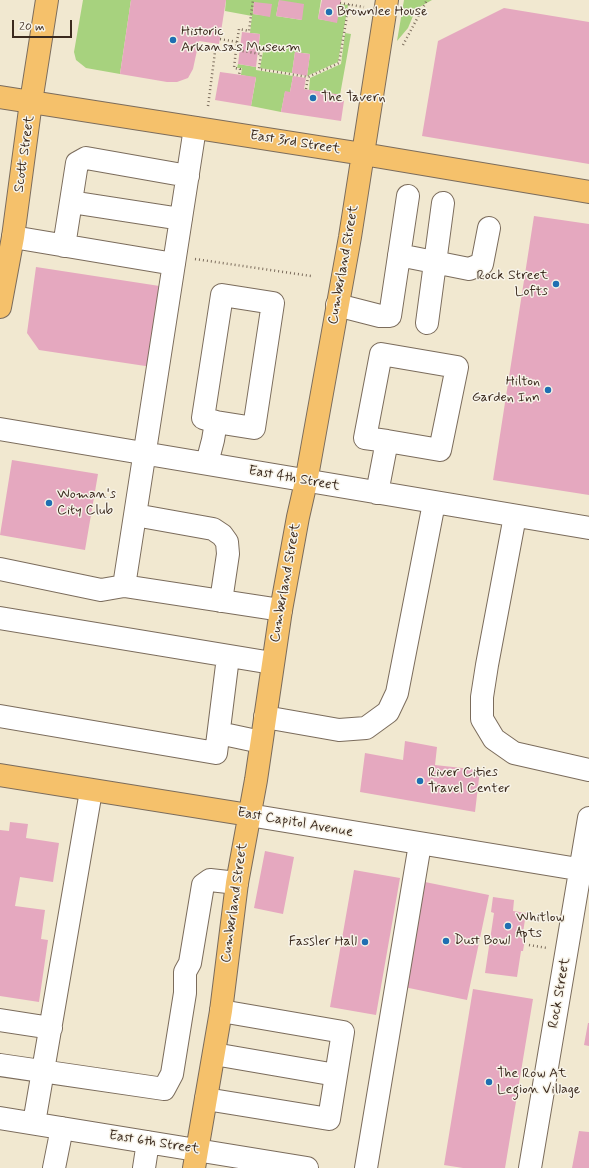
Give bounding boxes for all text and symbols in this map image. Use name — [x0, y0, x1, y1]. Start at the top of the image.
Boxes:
place label: Brownlee House — [337, 4, 427, 20]
marker: Brownlee House — [324, 7, 334, 17]
scale bar — [14, 12, 74, 38]
text: 20 m — [19, 19, 45, 35]
place label: Historic Arkansas Museum — [181, 24, 301, 56]
marker: Historic Arkansas Museum — [168, 35, 178, 45]
place label: The Tavern — [321, 90, 386, 106]
marker: The Tavern — [308, 93, 318, 103]
street label: Scott Street — [11, 114, 39, 194]
street label: East 3rd Street — [249, 128, 341, 158]
street label: Cumberland Street — [325, 204, 363, 326]
place label: Rock Street Lofts — [477, 268, 548, 300]
marker: Rock Street Lofts — [551, 279, 561, 289]
place label: Hilton Garden Inn — [472, 374, 540, 406]
marker: Hilton Garden Inn — [543, 385, 553, 395]
street label: East 4th Street — [247, 463, 341, 495]
place label: Woman's City Club — [57, 487, 116, 520]
marker: Woman's City Club — [44, 498, 54, 508]
street label: Cumberland Street — [267, 522, 305, 644]
place label: River Cities Travel Center — [428, 765, 510, 798]
marker: River Cities Travel Center — [415, 776, 425, 786]
street label: East Capitol Avenue — [236, 805, 354, 841]
street label: Cumberland Street — [218, 842, 252, 964]
place label: Whitlow Apts — [516, 910, 564, 942]
marker: Whitlow Apts — [503, 921, 513, 931]
place label: Dust Bowl — [454, 933, 510, 949]
place label: Fassler Hall — [289, 934, 357, 950]
marker: Dust Bowl — [441, 936, 451, 946]
marker: Fassler Hall — [360, 937, 370, 947]
street label: Rock Street — [546, 956, 574, 1030]
place label: The Row At Legion Village — [497, 1066, 580, 1098]
marker: The Row At Legion Village — [484, 1077, 494, 1087]
street label: East 6th Street — [108, 1128, 200, 1158]

